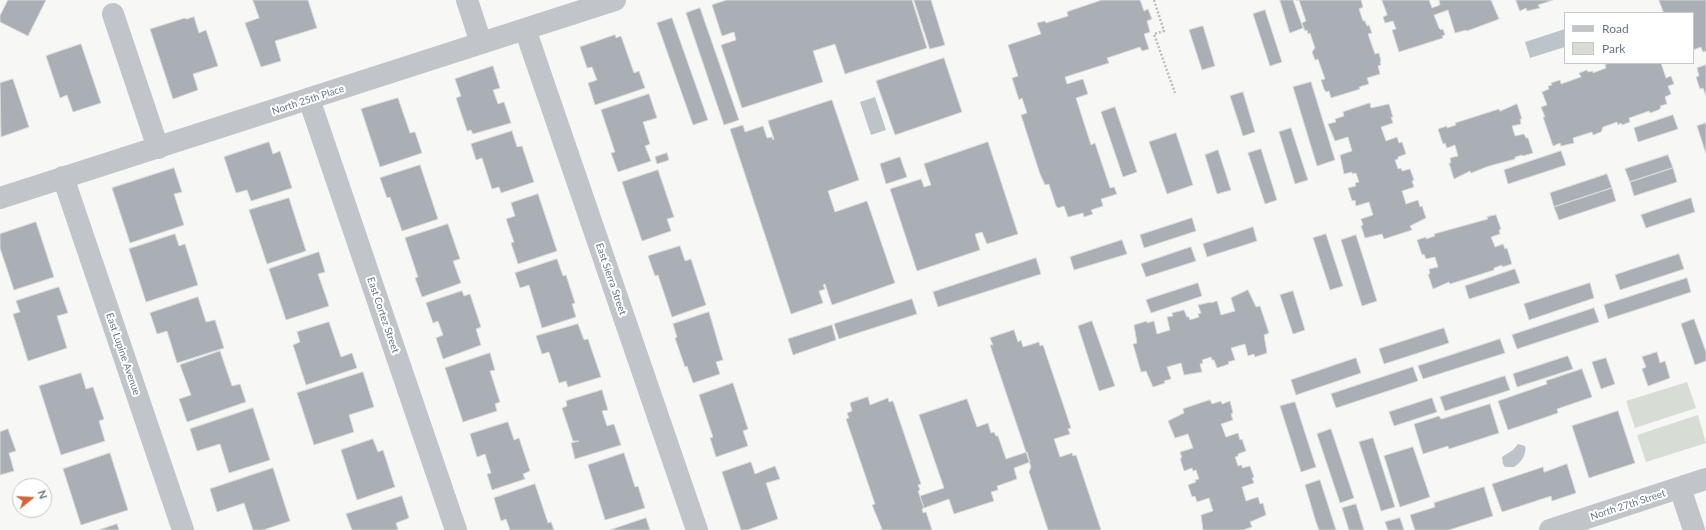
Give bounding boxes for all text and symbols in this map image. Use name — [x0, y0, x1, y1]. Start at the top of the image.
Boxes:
legend — [1564, 12, 1694, 64]
text: Road — [1602, 21, 1629, 36]
text: Park — [1602, 41, 1625, 56]
street label: North 25th Place — [270, 83, 346, 117]
street label: East Sierra Street — [593, 241, 629, 317]
street label: East Cortez Street — [364, 276, 402, 354]
street label: East Lupine Avenue — [103, 311, 143, 397]
north arrow — [12, 478, 52, 518]
street label: North 27th Street — [1589, 487, 1667, 523]
text: N — [35, 488, 50, 500]

